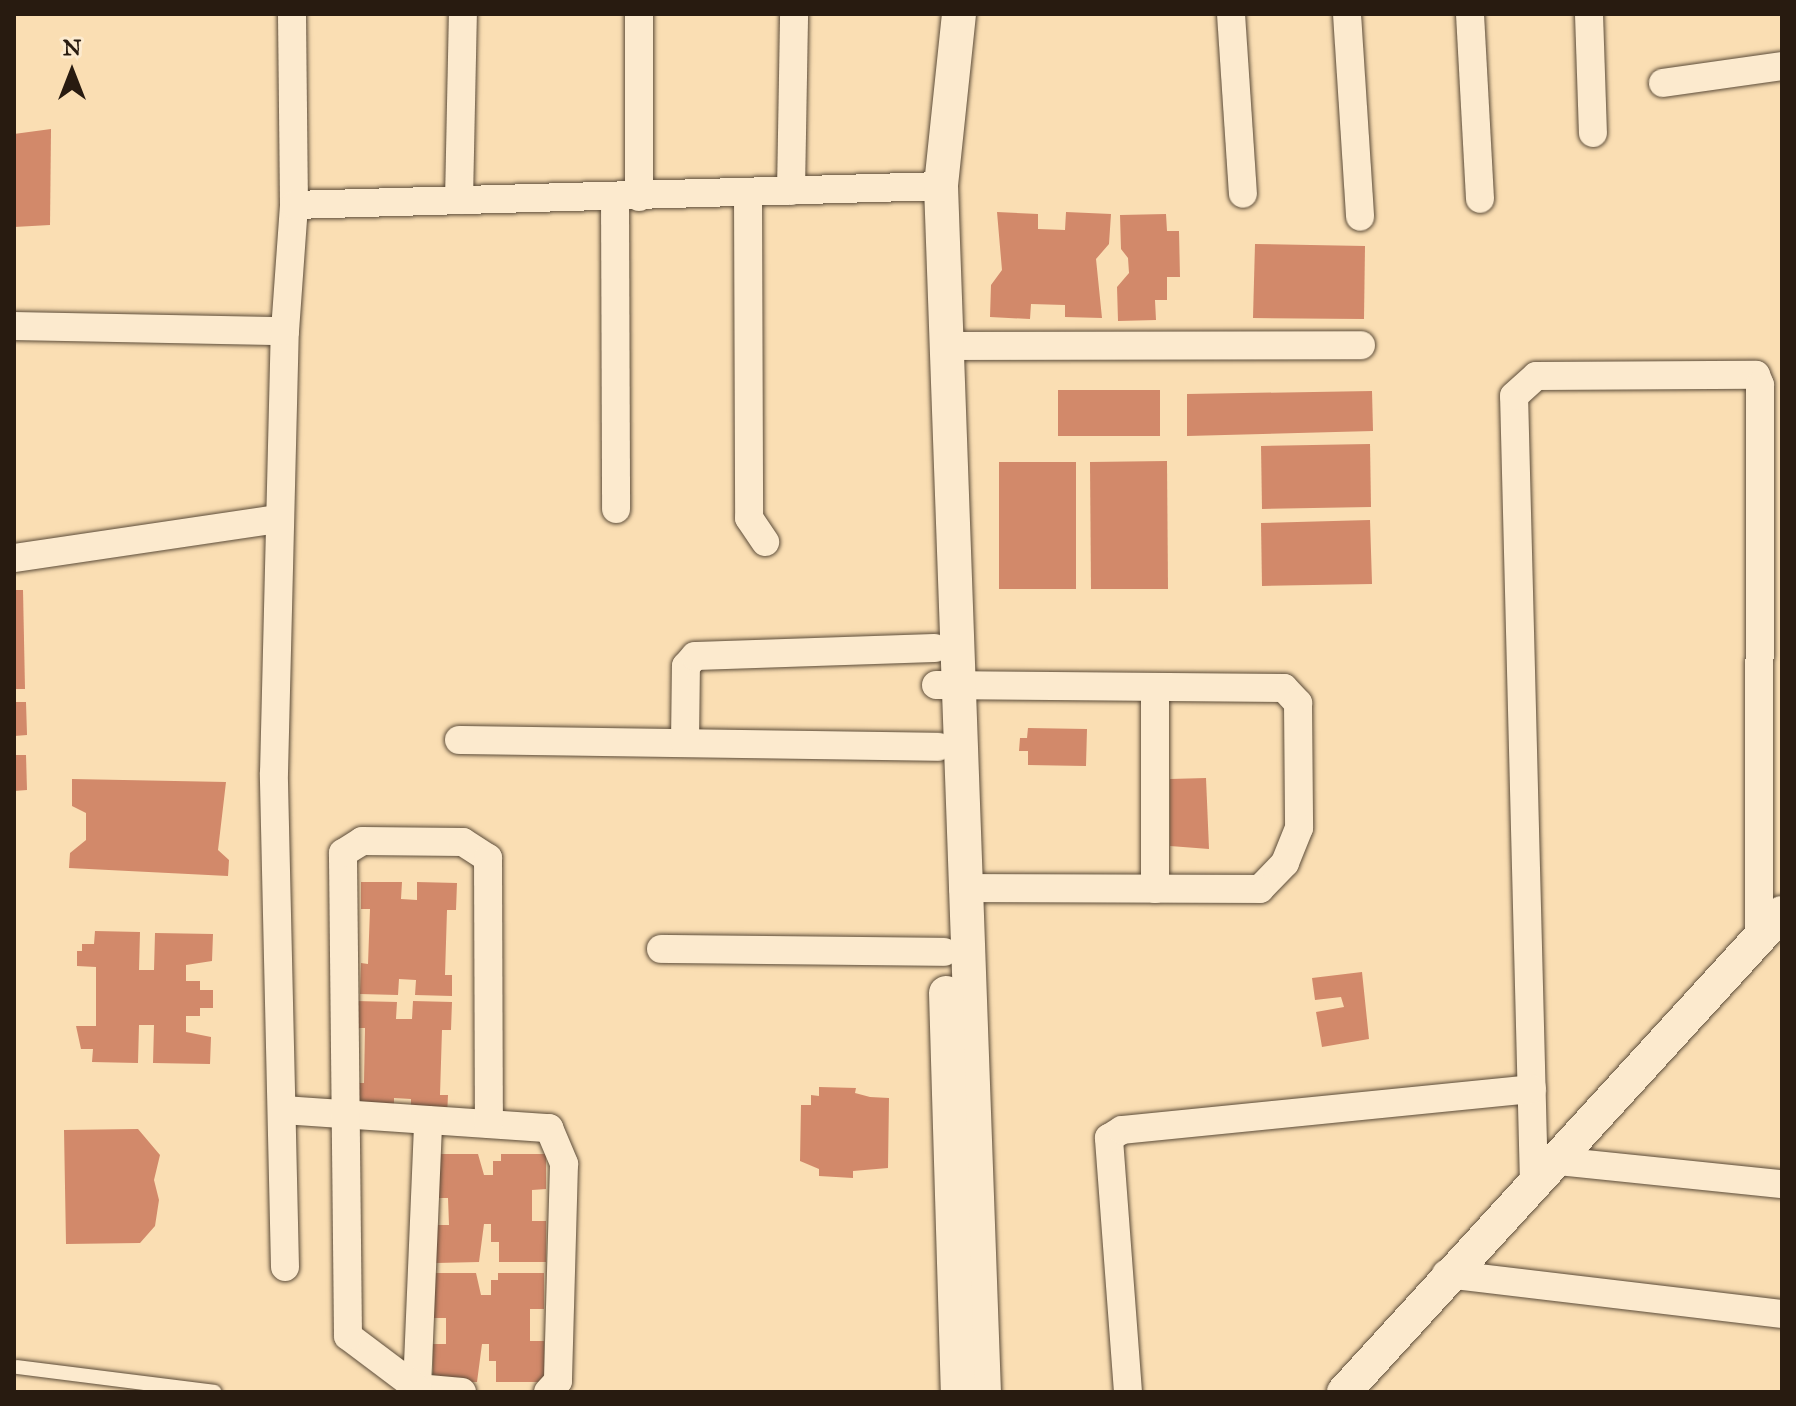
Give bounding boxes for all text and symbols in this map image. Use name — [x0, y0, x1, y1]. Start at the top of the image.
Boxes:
north arrow — [32, 32, 112, 112]
text: N — [63, 34, 81, 61]

